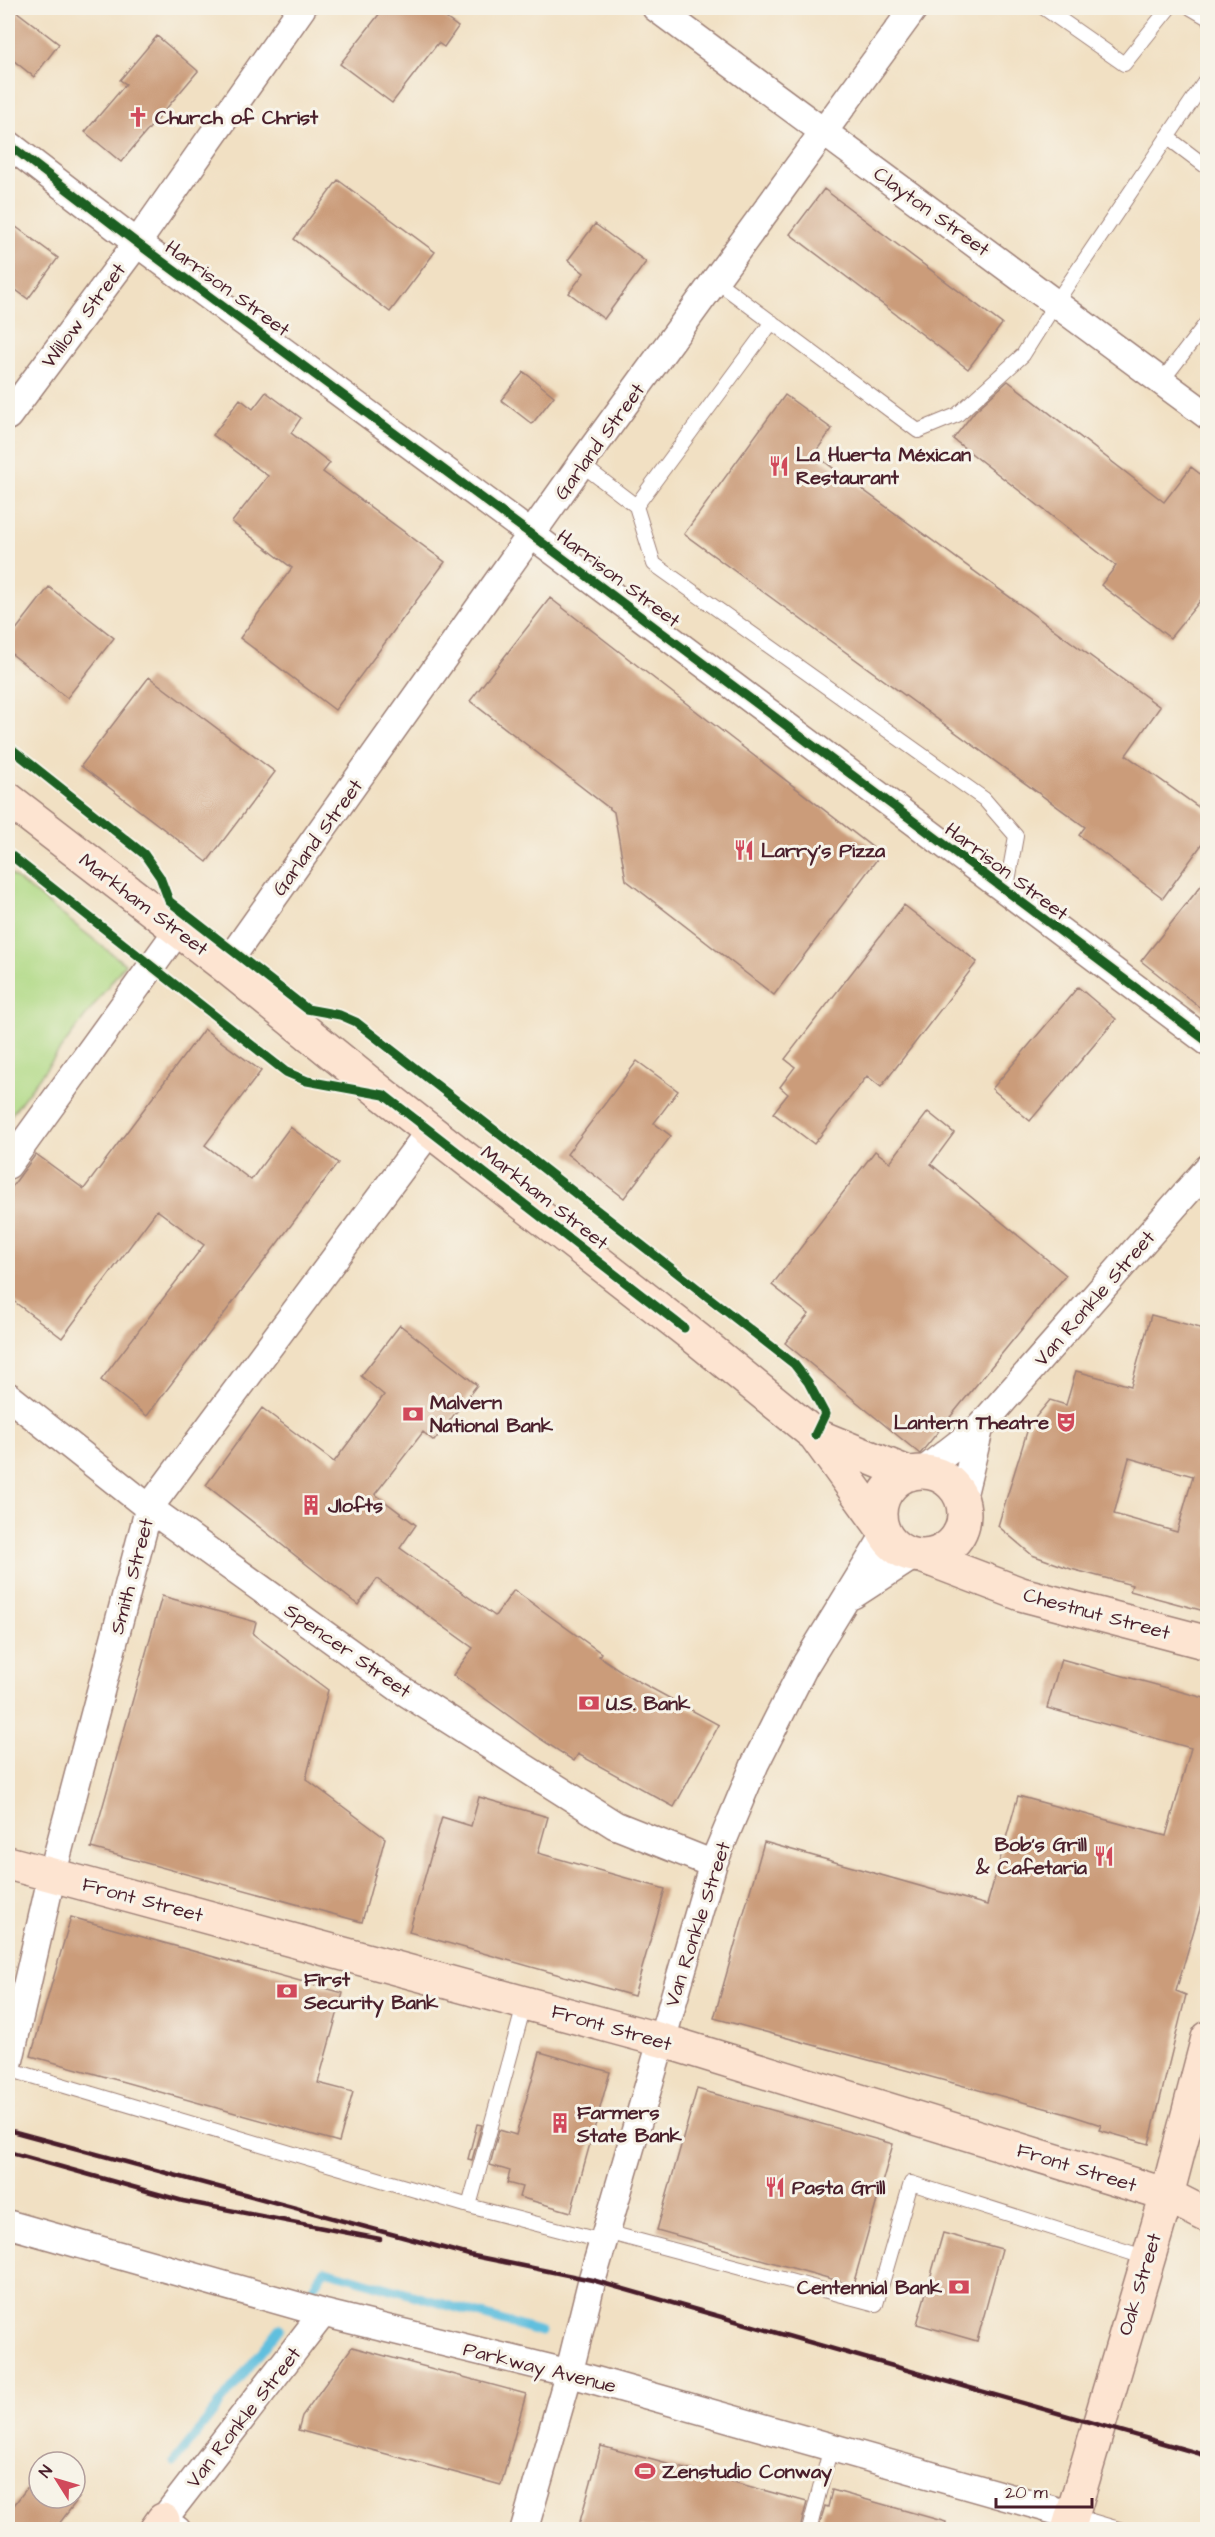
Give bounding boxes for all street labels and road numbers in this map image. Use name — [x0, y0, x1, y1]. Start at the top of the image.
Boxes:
street label: Clayton Street — [867, 160, 995, 264]
street label: Harrison Street — [159, 234, 296, 344]
street label: Willow Street — [35, 257, 133, 374]
street label: Garland Street — [548, 377, 652, 506]
street label: Harrison Street — [551, 523, 686, 635]
street label: Garland Street — [266, 773, 370, 902]
street label: Harrison Street — [939, 816, 1074, 928]
street label: Markham Street — [73, 847, 214, 963]
street label: Markham Street — [475, 1139, 614, 1257]
street label: Van Ronkle Street — [1028, 1224, 1162, 1373]
street label: Smith Street — [103, 1515, 161, 1637]
street label: Chestnut Street — [1020, 1581, 1173, 1647]
street label: Spencer Street — [278, 1597, 416, 1705]
street label: Van Ronkle Street — [658, 1838, 738, 2011]
street label: Front Street — [79, 1870, 206, 1930]
street label: Front Street — [548, 1997, 675, 2058]
street label: Front Street — [1013, 2136, 1140, 2199]
street label: Oak Street — [1111, 2230, 1169, 2339]
street label: Parkway Avenue — [460, 2335, 619, 2402]
street label: Van Ronkle Street — [180, 2341, 308, 2494]

